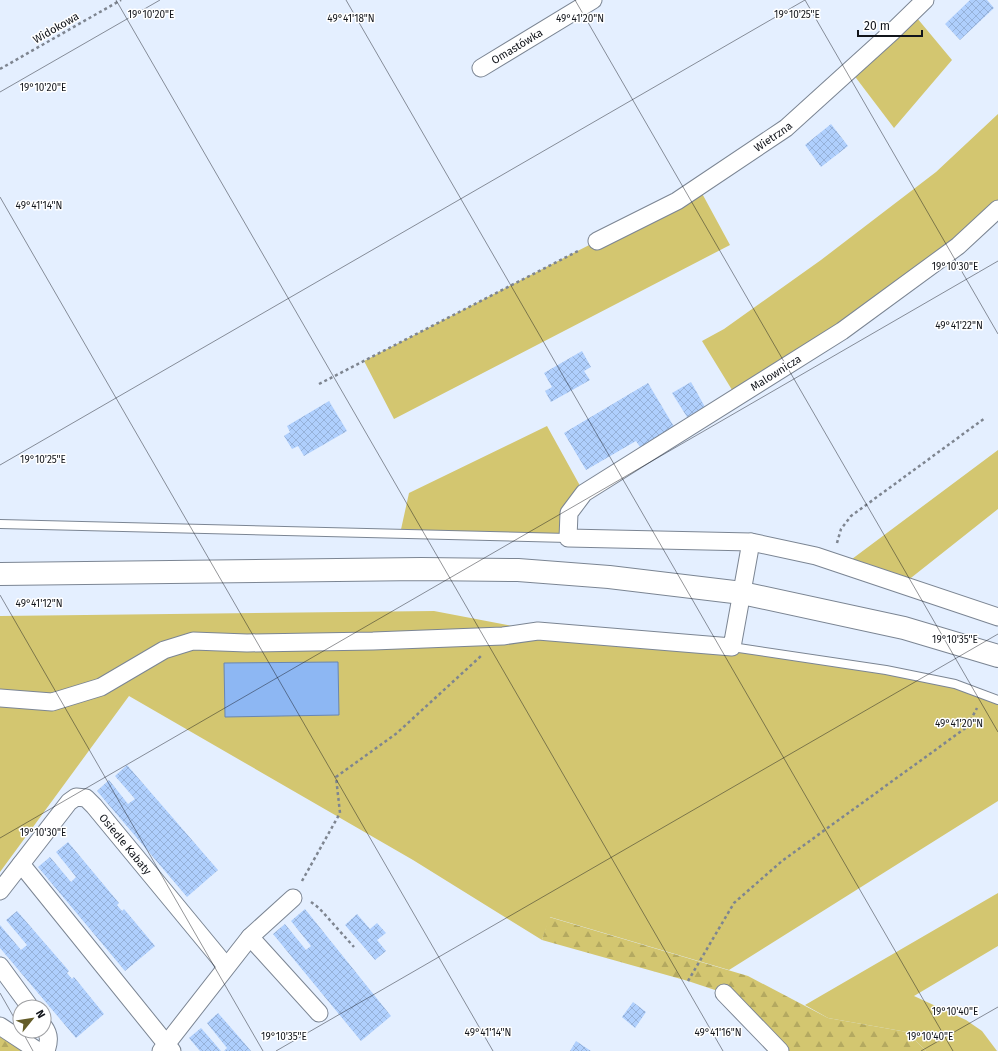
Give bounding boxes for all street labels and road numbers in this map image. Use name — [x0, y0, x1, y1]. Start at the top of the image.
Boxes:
street label: Widokowa — [31, 10, 81, 46]
street label: Omastówka — [489, 26, 545, 67]
street label: Wietrzna — [751, 119, 795, 154]
street label: Malownicza — [748, 352, 804, 394]
street label: Osiedle Kabaty — [97, 811, 155, 878]

